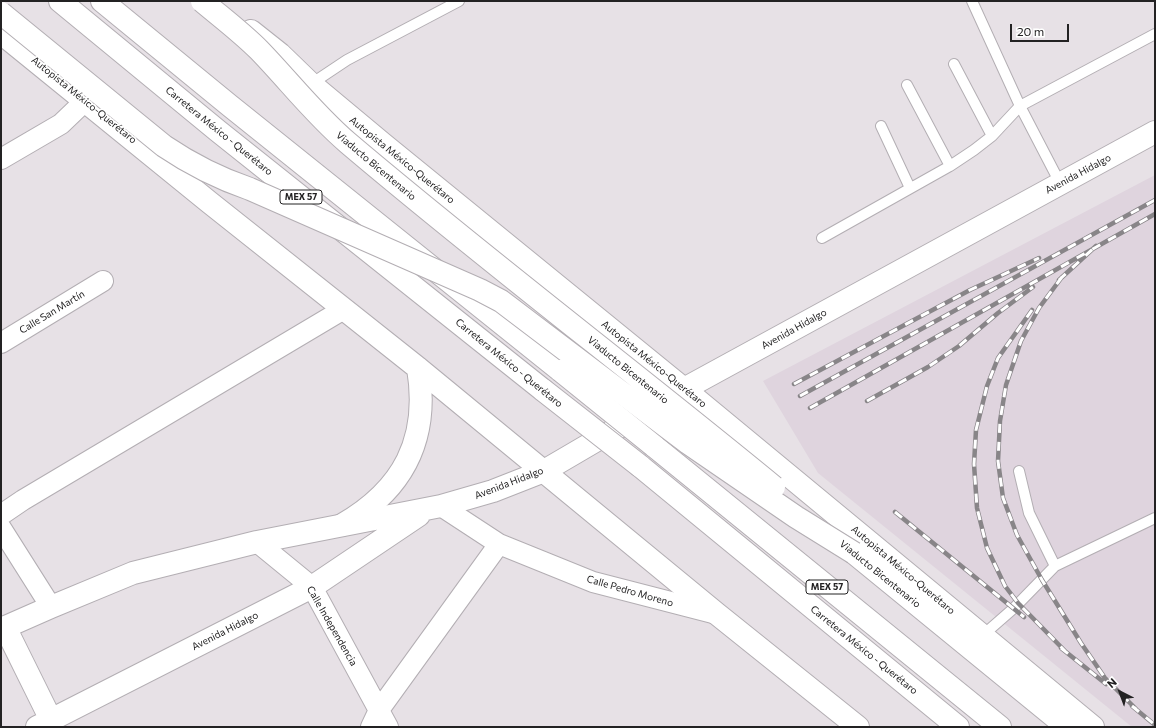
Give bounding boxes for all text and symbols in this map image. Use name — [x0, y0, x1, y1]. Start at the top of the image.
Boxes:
scale bar — [1012, 16, 1071, 42]
text: 20 m — [1017, 24, 1044, 38]
street label: Autopista México-Querétaro — [29, 54, 139, 146]
street label: Carretera México - Querétaro — [163, 84, 275, 178]
street label: Autopista México-Querétaro — [347, 114, 457, 206]
street label: Viaducto Bicentenario — [334, 129, 418, 203]
street label: Avenida Hidalgo — [1043, 152, 1113, 196]
road number: MEX 57 — [280, 190, 322, 204]
street label: Calle San Martín — [17, 288, 87, 336]
street label: Avenida Hidalgo — [759, 306, 829, 352]
street label: Carretera México - Querétaro — [453, 316, 565, 410]
street label: Autopista México-Querétaro — [599, 318, 709, 410]
street label: Viaducto Bicentenario — [585, 334, 671, 406]
street label: Avenida Hidalgo — [473, 464, 545, 502]
street label: Autopista México-Querétaro — [849, 523, 957, 617]
street label: Viaducto Bicentenario — [837, 538, 923, 610]
street label: Calle Pedro Moreno — [585, 573, 675, 609]
road number: MEX 57 — [806, 580, 848, 594]
street label: Calle Independencia — [304, 584, 360, 668]
street label: Carretera México - Querétaro — [808, 603, 920, 697]
street label: Avenida Hidalgo — [190, 609, 260, 653]
north arrow — [1100, 672, 1140, 712]
text: N — [1104, 675, 1119, 690]

